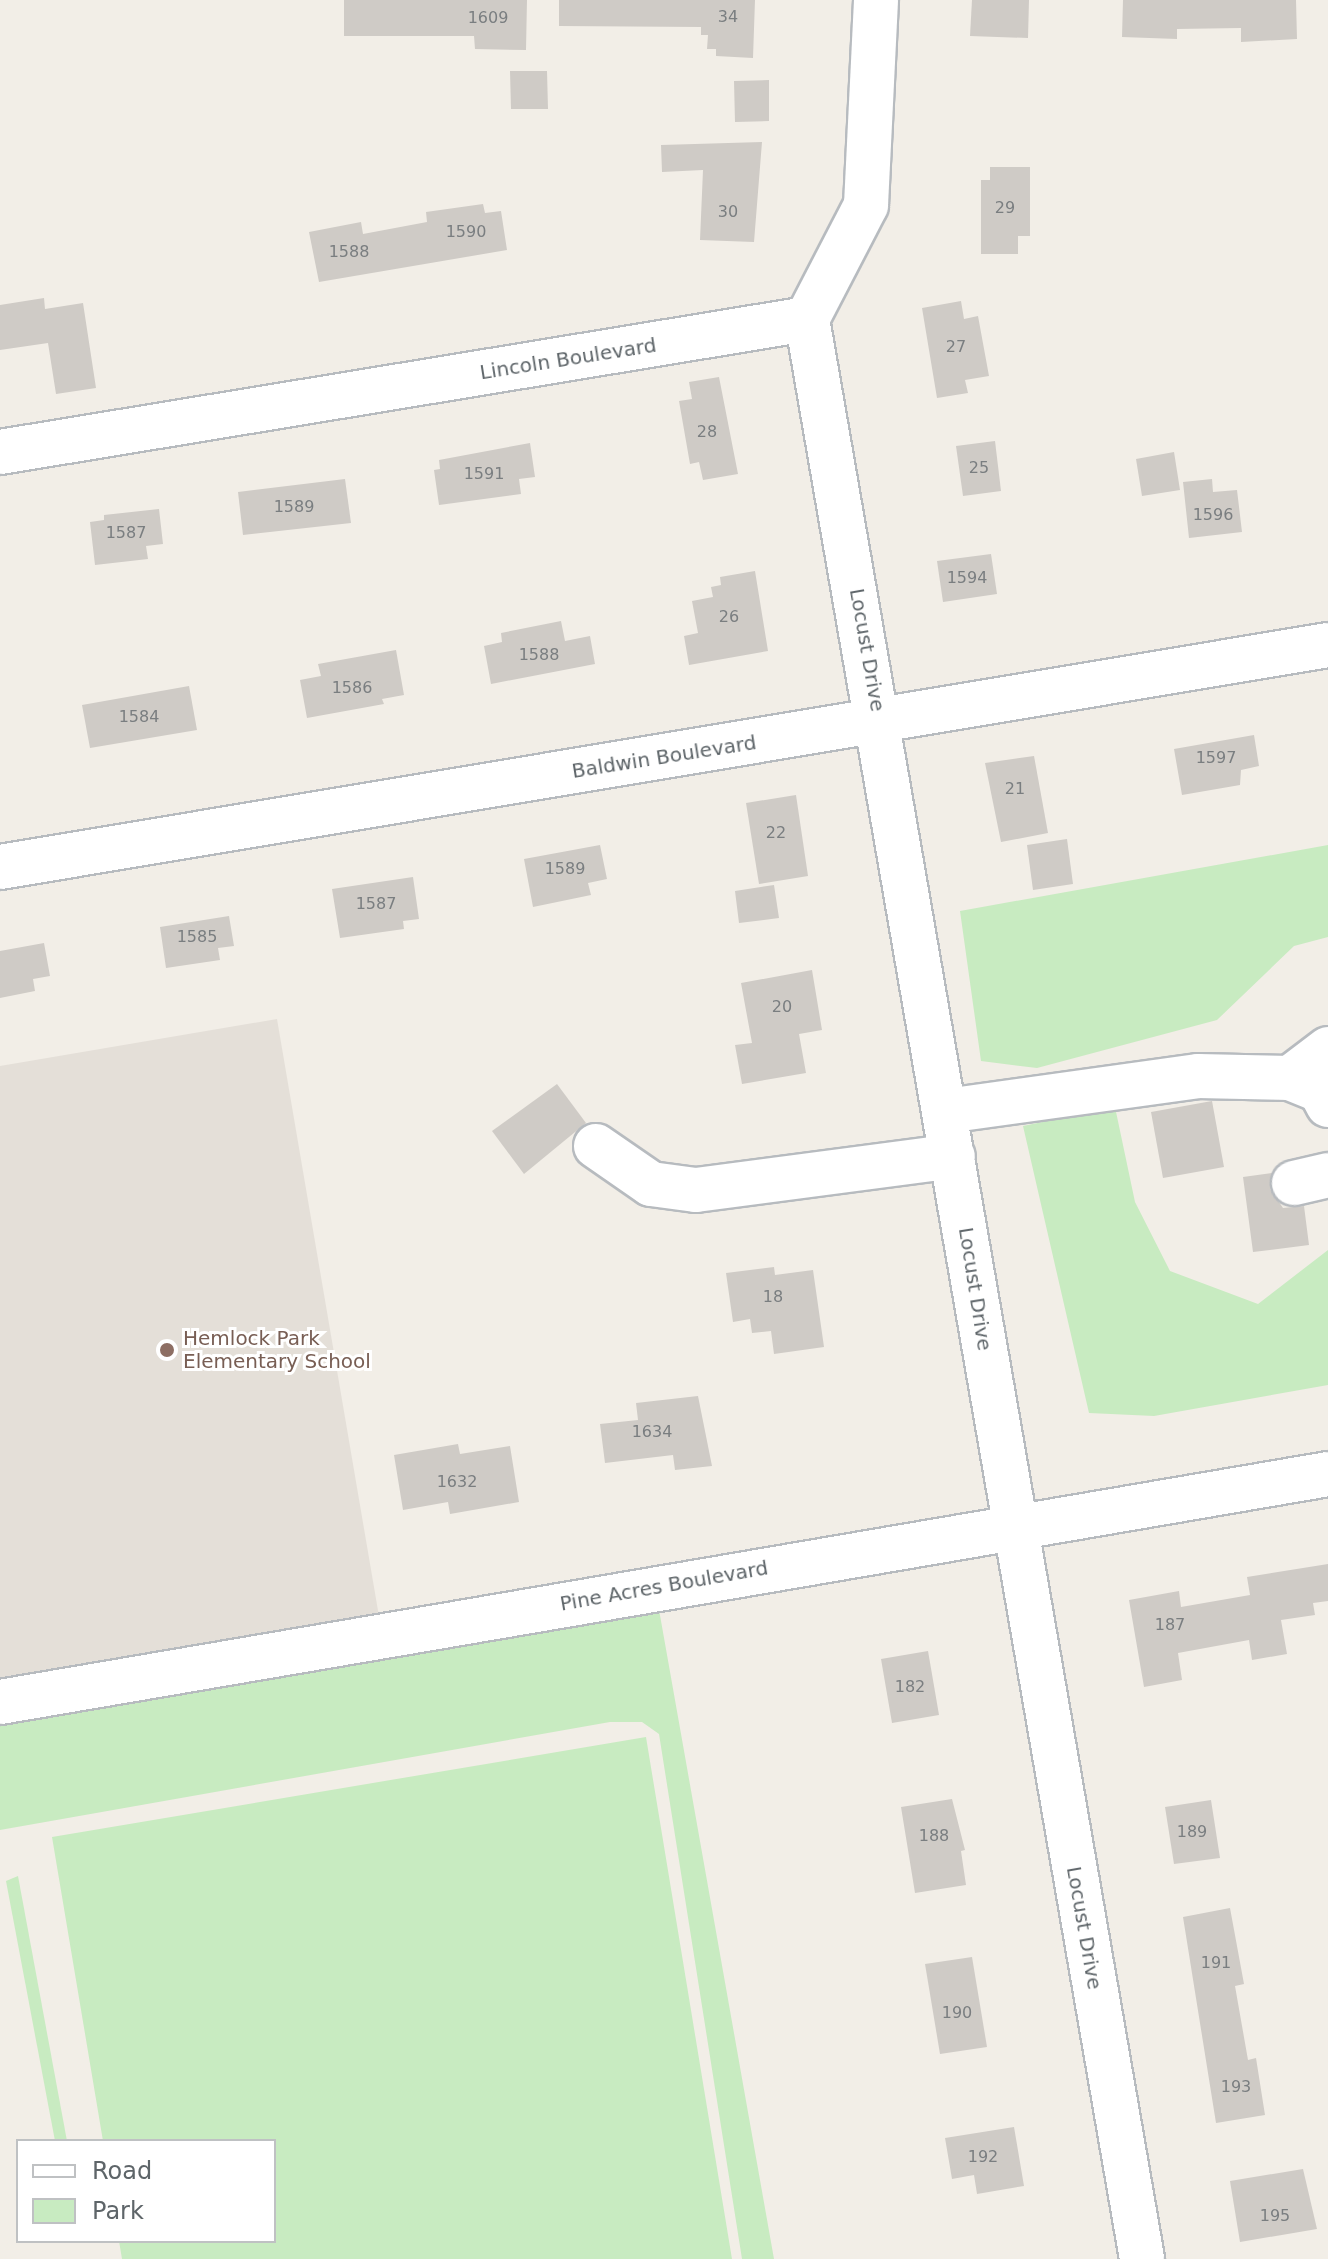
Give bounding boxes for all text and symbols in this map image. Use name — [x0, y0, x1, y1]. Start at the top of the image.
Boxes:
house number: 34 — [718, 7, 738, 27]
house number: 1609 — [468, 8, 508, 28]
house number: 29 — [995, 198, 1015, 218]
house number: 30 — [718, 202, 738, 222]
house number: 1590 — [446, 222, 486, 242]
house number: 1588 — [329, 242, 369, 262]
street label: Lincoln Boulevard — [478, 333, 658, 385]
house number: 27 — [946, 337, 966, 357]
house number: 28 — [697, 422, 717, 442]
house number: 25 — [969, 458, 989, 478]
house number: 1591 — [464, 464, 504, 484]
house number: 1589 — [274, 497, 314, 517]
house number: 1596 — [1193, 505, 1233, 525]
house number: 1587 — [106, 523, 146, 543]
house number: 1594 — [947, 568, 987, 588]
street label: Locust Drive — [844, 587, 890, 713]
house number: 26 — [719, 607, 739, 627]
house number: 1588 — [519, 645, 559, 665]
house number: 1586 — [332, 678, 372, 698]
house number: 1584 — [119, 707, 159, 727]
street label: Baldwin Boulevard — [570, 731, 758, 783]
house number: 1597 — [1196, 748, 1236, 768]
house number: 21 — [1005, 779, 1025, 799]
house number: 22 — [766, 823, 786, 843]
house number: 1589 — [545, 859, 585, 879]
house number: 1587 — [356, 894, 396, 914]
house number: 1585 — [177, 927, 217, 947]
house number: 20 — [772, 997, 792, 1017]
street label: Locust Drive — [953, 1226, 997, 1352]
house number: 18 — [763, 1287, 783, 1307]
place label: Hemlock Park Elementary School — [183, 1326, 371, 1373]
marker: Hemlock Park Elementary School — [158, 1341, 176, 1359]
house number: 1634 — [632, 1422, 672, 1442]
house number: 1632 — [437, 1472, 477, 1492]
street label: Pine Acres Boulevard — [558, 1556, 770, 1616]
house number: 187 — [1155, 1615, 1185, 1635]
house number: 182 — [895, 1677, 925, 1697]
house number: 189 — [1177, 1822, 1207, 1842]
house number: 188 — [919, 1826, 949, 1846]
street label: Locust Drive — [1061, 1865, 1107, 1991]
house number: 191 — [1201, 1953, 1231, 1973]
house number: 190 — [942, 2003, 972, 2023]
house number: 193 — [1221, 2077, 1251, 2097]
legend — [16, 2139, 276, 2243]
house number: 192 — [968, 2147, 998, 2167]
text: Road — [92, 2157, 152, 2185]
text: Park — [92, 2197, 144, 2225]
house number: 195 — [1260, 2206, 1290, 2226]

